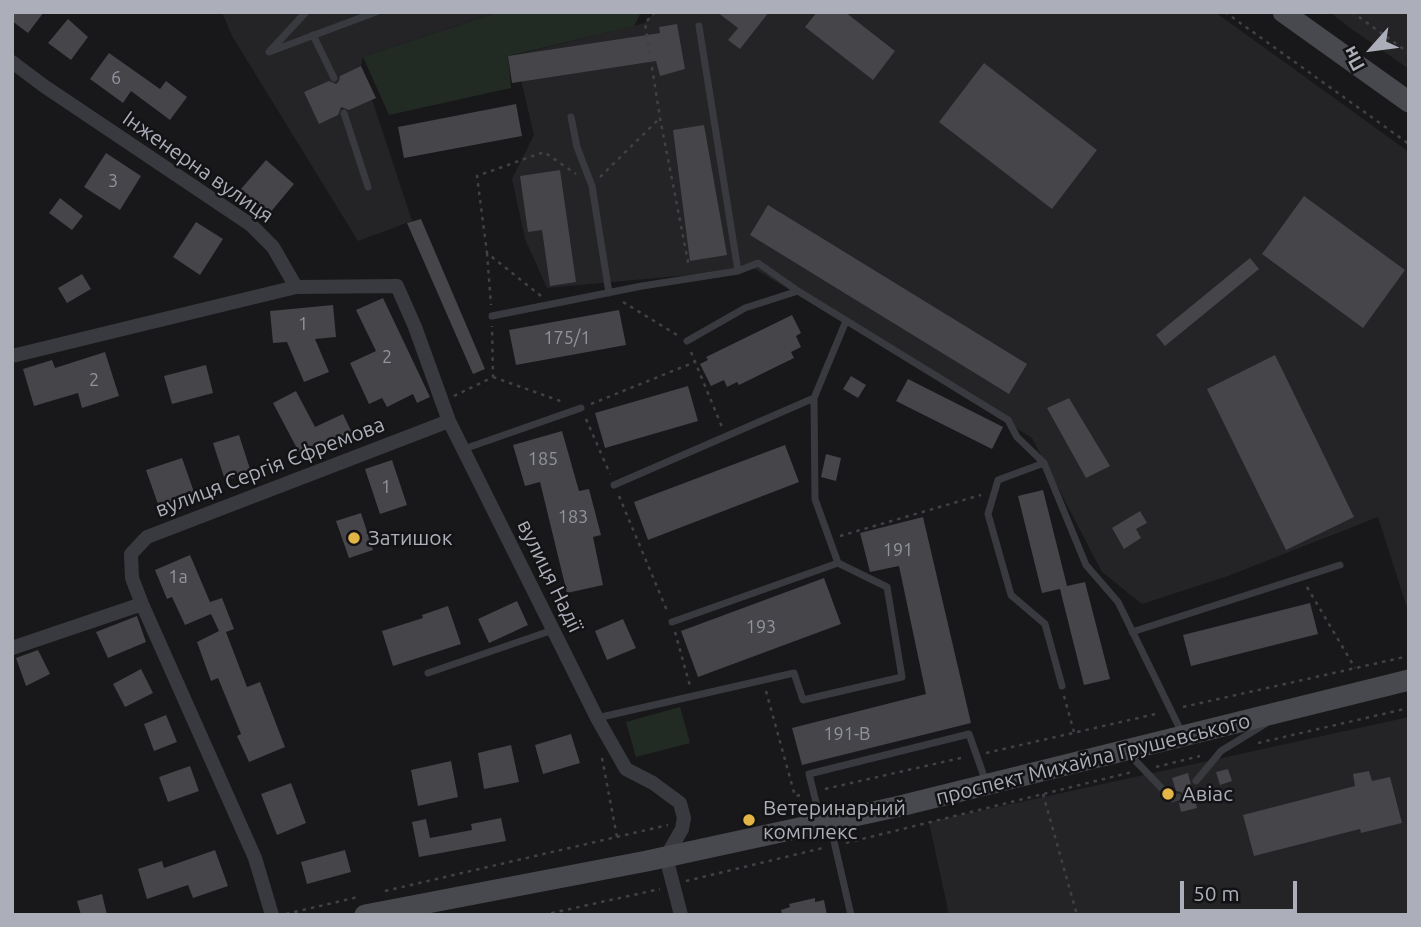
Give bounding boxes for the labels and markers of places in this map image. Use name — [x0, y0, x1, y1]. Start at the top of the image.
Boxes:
place label: Затишок — [368, 525, 452, 551]
marker: Затишок — [346, 530, 362, 546]
place label: Авіас — [1182, 781, 1233, 807]
marker: Авіас — [1160, 786, 1176, 802]
place label: Ветеринарний комплекс — [763, 795, 906, 845]
marker: Ветеринарний комплекс — [741, 812, 757, 828]

